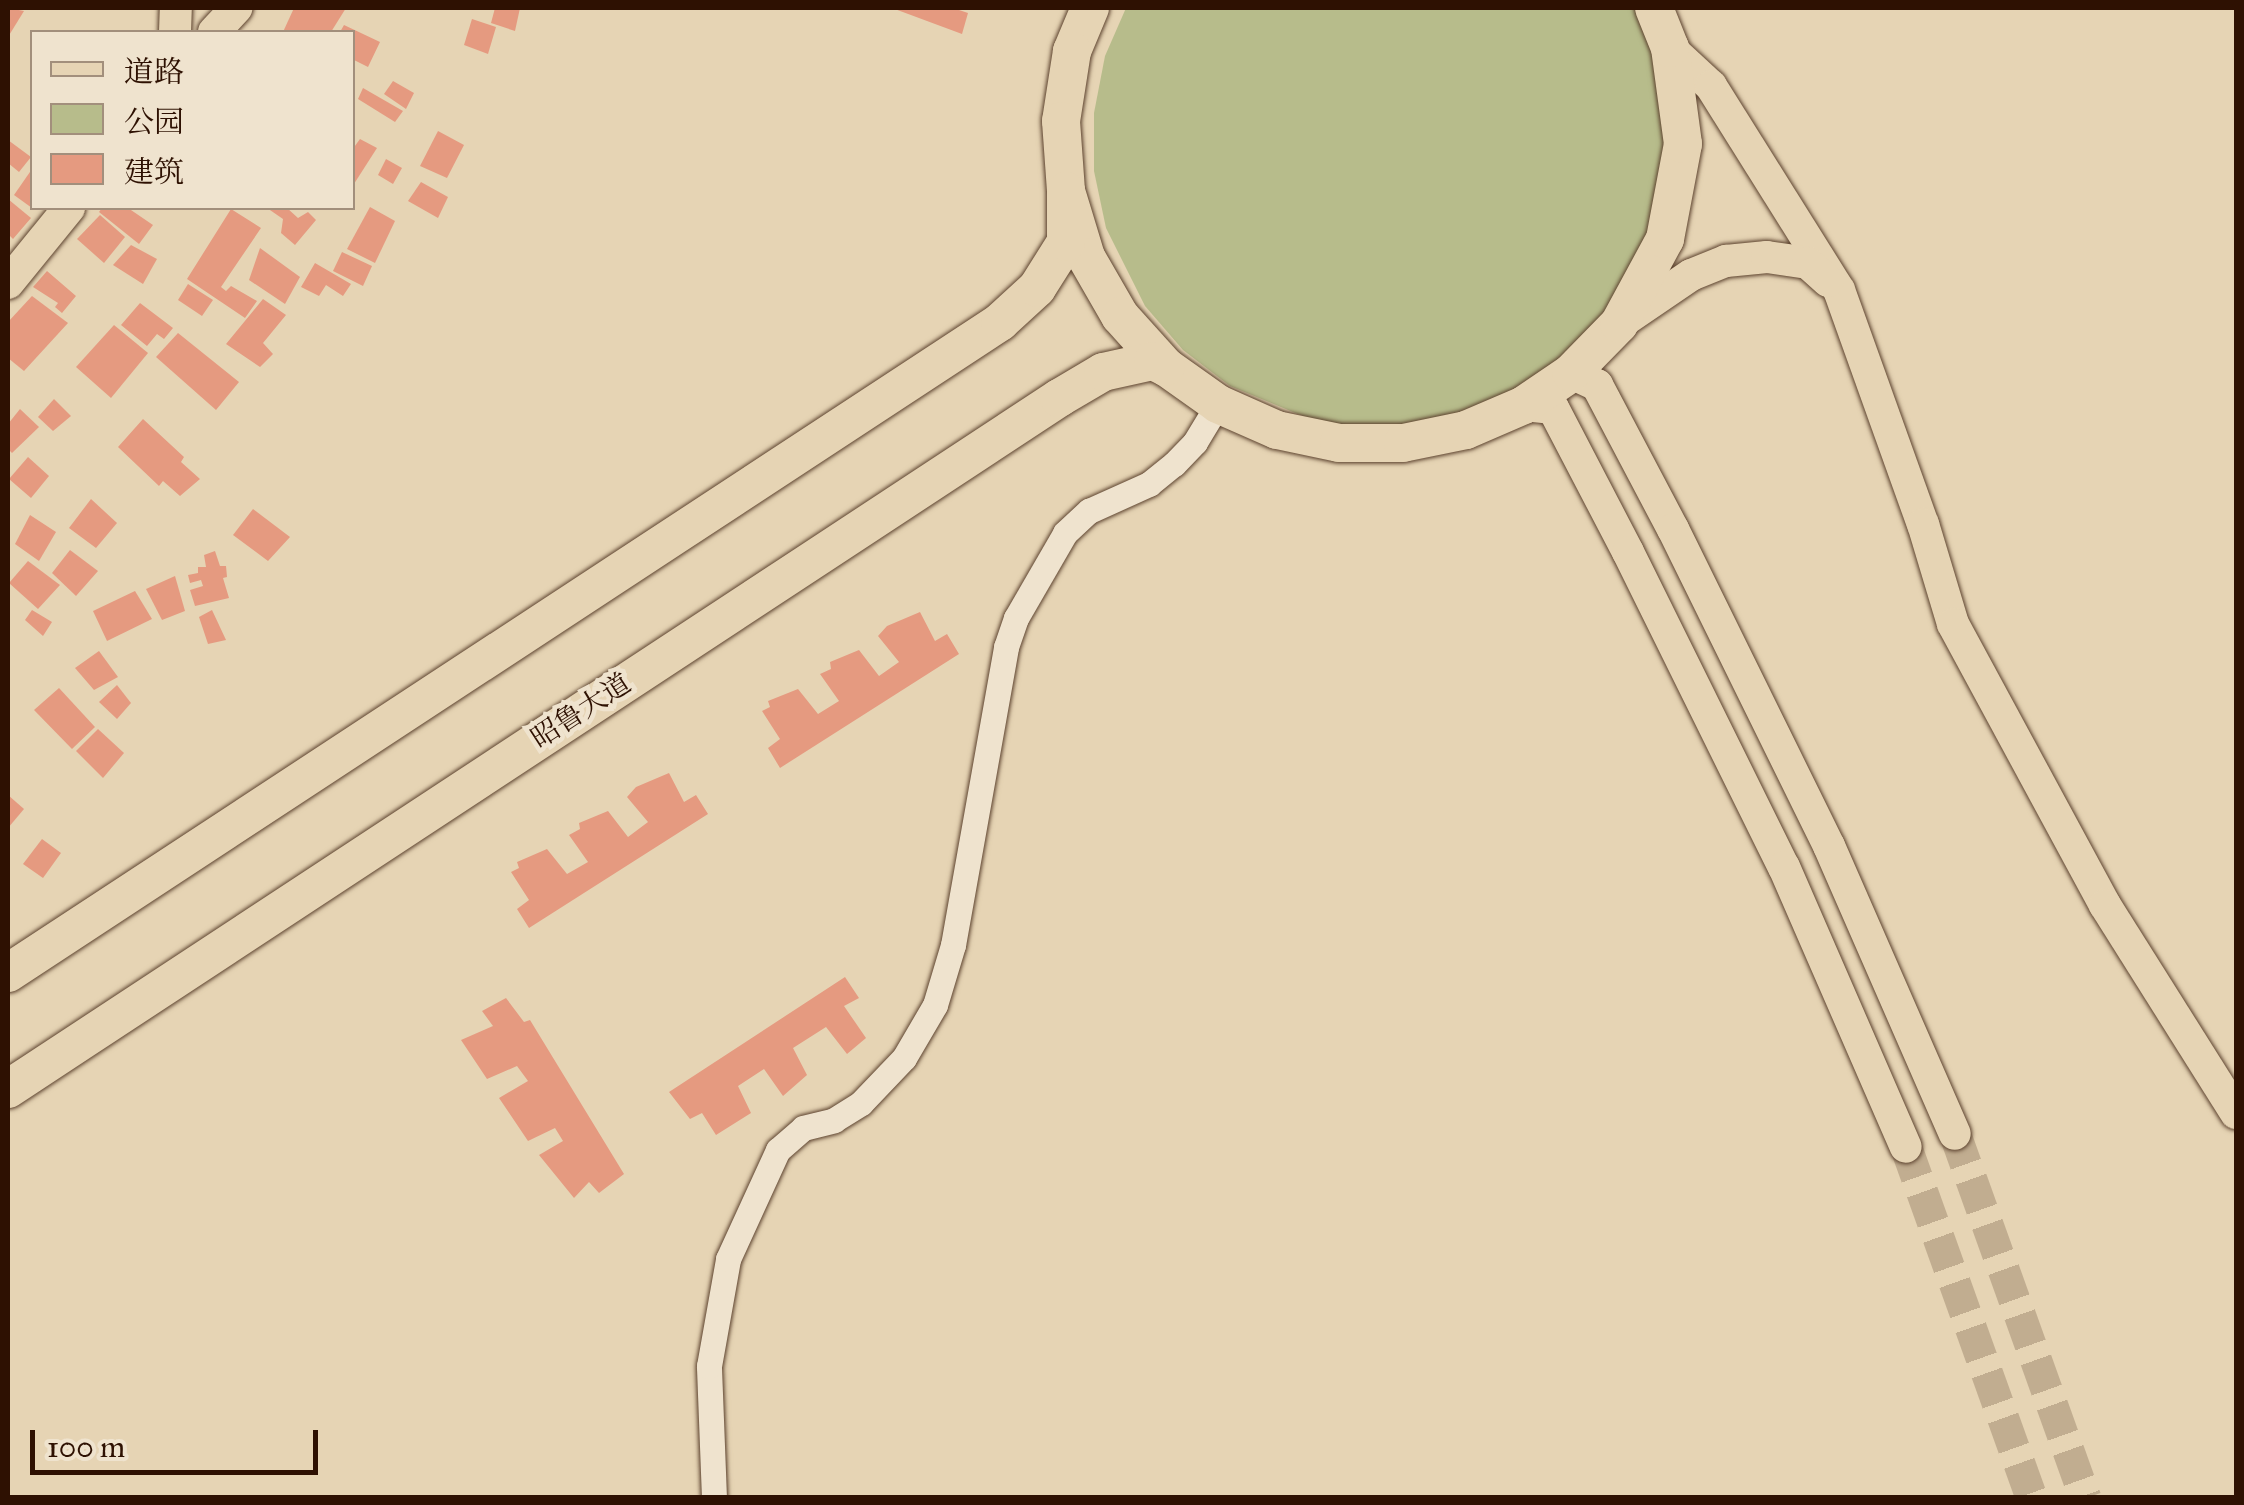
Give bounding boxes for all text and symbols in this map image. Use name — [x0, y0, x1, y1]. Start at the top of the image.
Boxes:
legend — [30, 30, 355, 210]
text: 道路 — [124, 54, 184, 90]
text: 公园 — [124, 104, 184, 140]
text: 建筑 — [124, 154, 184, 190]
street label: 昭鲁大道 — [525, 666, 637, 756]
scale bar — [35, 1410, 322, 1472]
text: 100 m — [47, 1429, 125, 1465]

